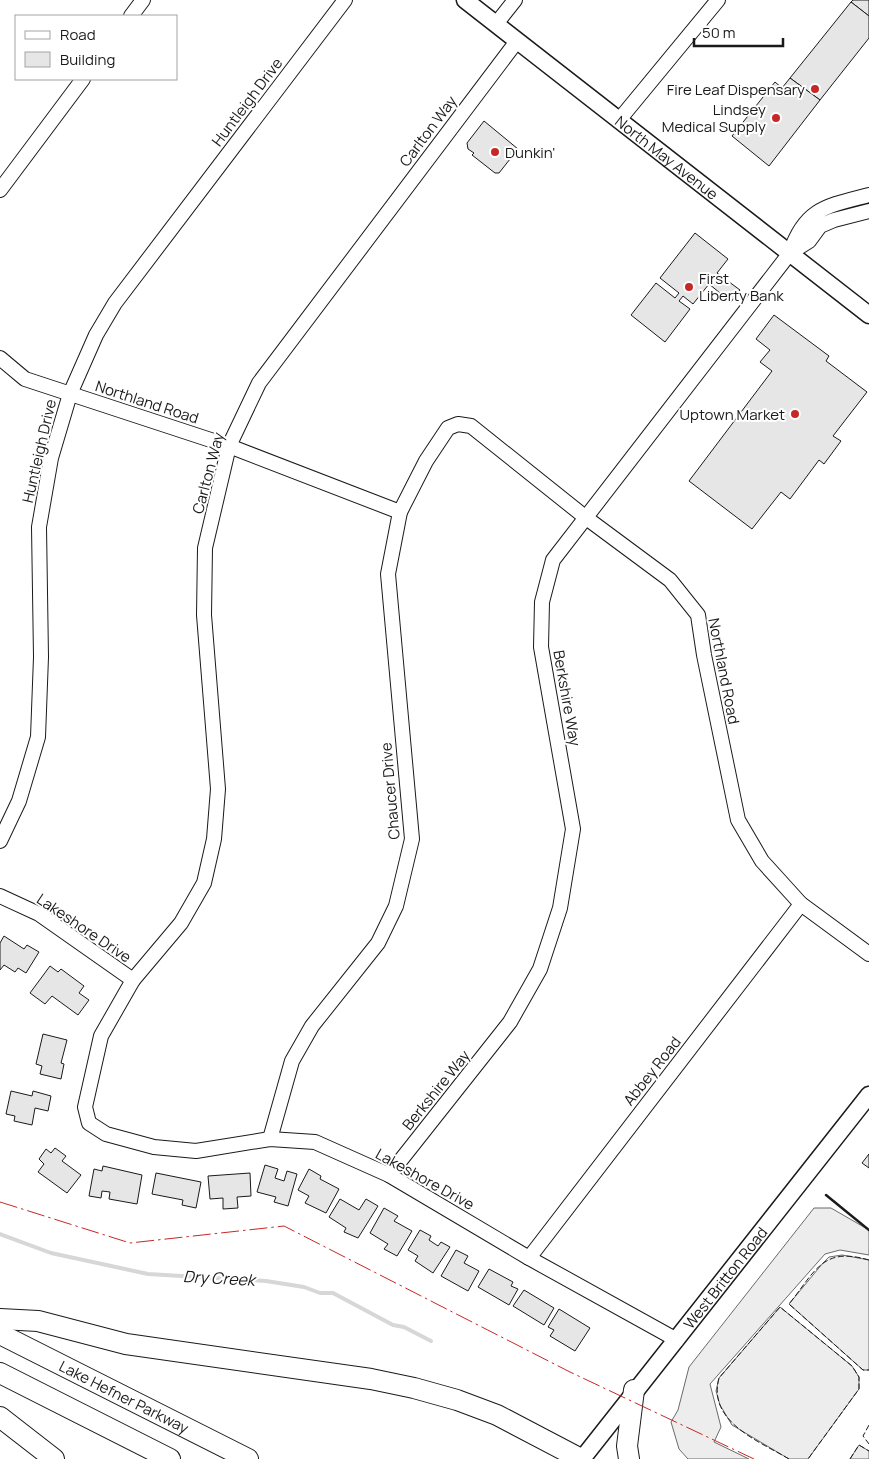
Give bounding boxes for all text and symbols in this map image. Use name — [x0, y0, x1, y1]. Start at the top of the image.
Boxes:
legend — [15, 15, 178, 80]
scale bar — [694, 15, 783, 47]
text: 50 m — [702, 22, 736, 43]
text: Road — [60, 24, 96, 45]
text: Building — [60, 49, 115, 70]
street label: Huntleigh Drive — [207, 53, 287, 151]
place label: Fire Leaf Dispensary — [667, 79, 805, 100]
marker: Fire Leaf Dispensary — [809, 83, 821, 95]
street label: Carlton Way — [394, 91, 462, 171]
place label: Lindsey Medical Supply — [662, 99, 766, 137]
street label: North May Avenue — [611, 111, 723, 204]
marker: Lindsey Medical Supply — [770, 112, 782, 124]
place label: Dunkin' — [505, 142, 555, 163]
marker: Dunkin' — [489, 146, 501, 158]
place label: First Liberty Bank — [699, 268, 784, 306]
marker: First Liberty Bank — [683, 281, 695, 293]
street label: Northland Road — [93, 375, 201, 429]
street label: Huntleigh Drive — [17, 397, 61, 505]
place label: Uptown Market — [679, 404, 785, 425]
marker: Uptown Market — [789, 408, 801, 420]
street label: Carlton Way — [187, 430, 229, 516]
street label: Northland Road — [703, 616, 745, 726]
street label: Berkshire Way — [548, 648, 586, 748]
street label: Chaucer Drive — [375, 741, 405, 840]
street label: Lakeshore Drive — [33, 889, 136, 968]
street label: Abbey Road — [618, 1032, 686, 1110]
street label: Berkshire Way — [397, 1046, 475, 1134]
street label: Lakeshore Drive — [372, 1143, 478, 1215]
street label: West Britton Road — [678, 1222, 772, 1333]
water label: Dry Creek — [183, 1265, 257, 1291]
street label: Lake Hefner Parkway — [56, 1355, 192, 1438]

